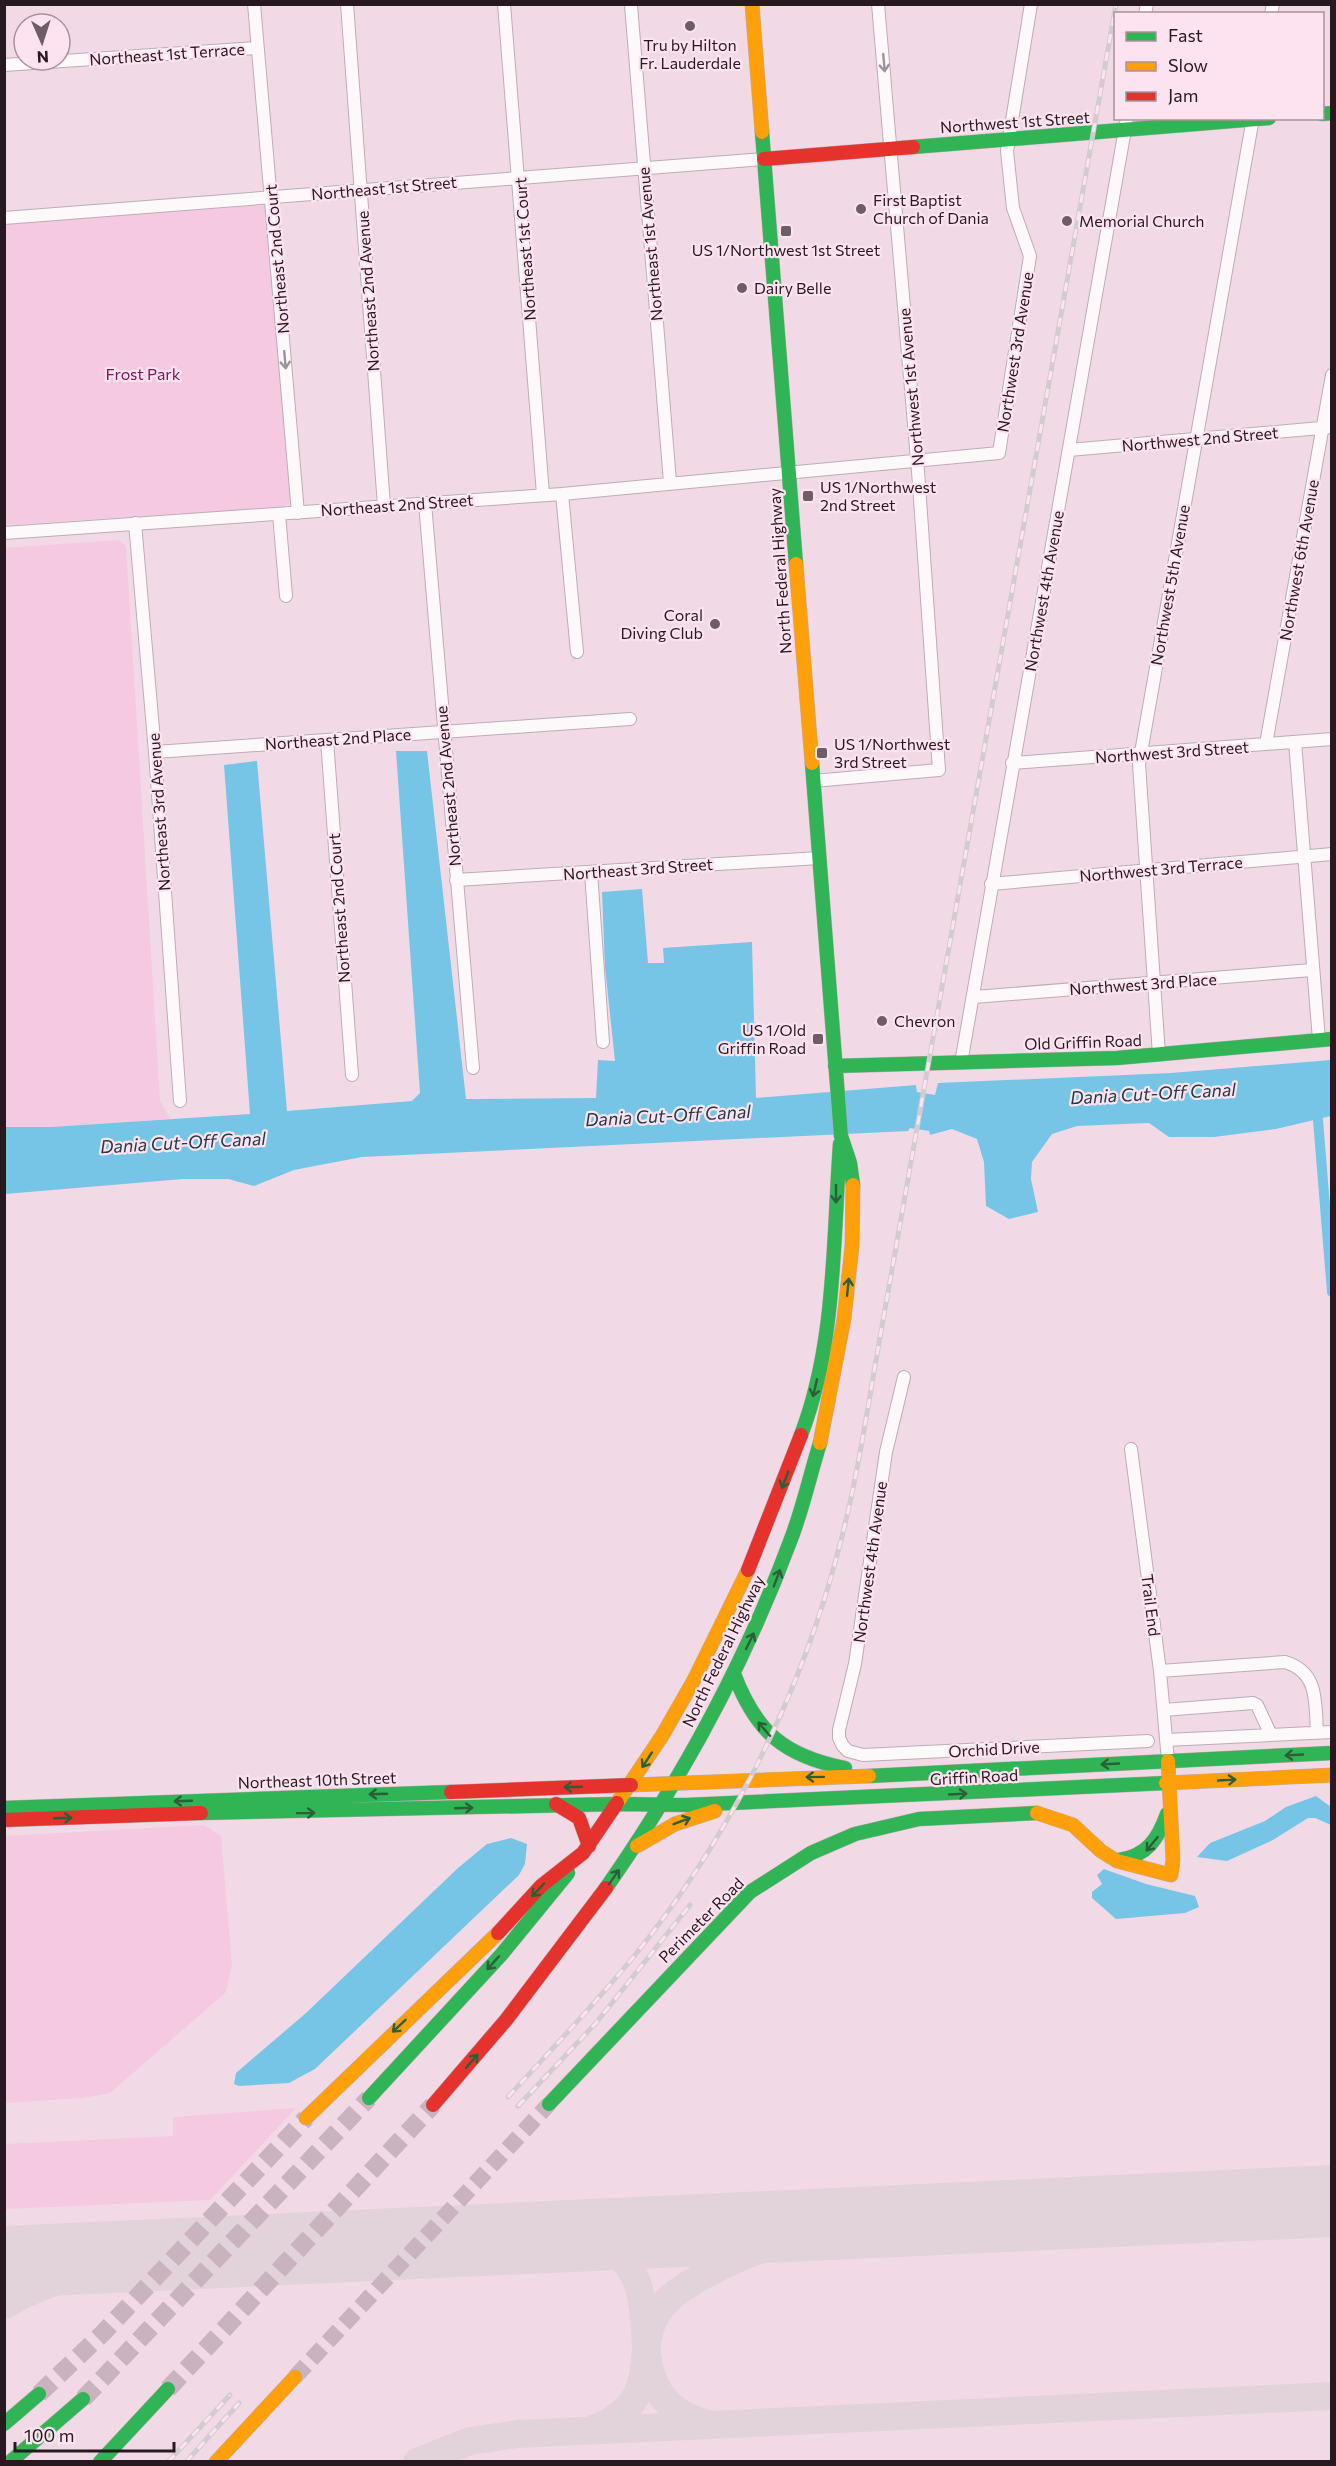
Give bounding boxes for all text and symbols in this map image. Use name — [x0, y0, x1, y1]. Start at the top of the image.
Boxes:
north arrow — [12, 12, 72, 72]
legend — [1114, 12, 1324, 120]
marker: Tru by Hilton Fr. Lauderdale — [683, 19, 697, 33]
text: Fast — [1168, 24, 1203, 46]
place label: Tru by Hilton Fr. Lauderdale — [639, 35, 741, 72]
street label: Northeast 1st Terrace — [89, 39, 245, 68]
text: N — [36, 48, 49, 67]
one-way arrow — [879, 52, 890, 72]
text: Slow — [1168, 54, 1208, 76]
text: Jam — [1168, 84, 1198, 106]
street label: Northwest 1st Street — [939, 107, 1091, 136]
street label: Northeast 1st Avenue — [633, 166, 666, 322]
street label: Northeast 1st Street — [310, 172, 458, 203]
street label: Northeast 1st Court — [510, 176, 539, 321]
street label: Northeast 2nd Court — [260, 183, 293, 335]
place label: First Baptist Church of Dania — [873, 190, 989, 227]
marker: First Baptist Church of Dania — [854, 202, 868, 216]
street label: Northeast 2nd Avenue — [352, 210, 383, 372]
place label: Memorial Church — [1079, 211, 1205, 230]
marker: Memorial Church — [1060, 214, 1074, 228]
marker: US 1/Northwest 1st Street — [779, 224, 793, 238]
place label: US 1/Northwest 1st Street — [692, 240, 881, 259]
street label: Northwest 3rd Avenue — [992, 270, 1037, 434]
place label: Dairy Belle — [754, 278, 831, 297]
marker: Dairy Belle — [735, 281, 749, 295]
street label: Northwest 1st Avenue — [894, 307, 927, 467]
one-way arrow — [280, 349, 291, 369]
park label: Frost Park — [106, 364, 181, 383]
street label: Northwest 2nd Street — [1121, 422, 1279, 455]
place label: US 1/Northwest 2nd Street — [820, 477, 937, 514]
street label: Northwest 6th Avenue — [1275, 478, 1322, 642]
street label: North Federal Highway — [764, 487, 795, 655]
marker: US 1/Northwest 2nd Street — [801, 489, 815, 503]
street label: Northeast 2nd Street — [320, 490, 474, 519]
street label: Northwest 5th Avenue — [1146, 503, 1193, 667]
street label: Northwest 4th Avenue — [1020, 509, 1067, 673]
place label: Coral Diving Club — [620, 605, 703, 642]
marker: Coral Diving Club — [708, 617, 722, 631]
street label: Northeast 2nd Avenue — [431, 705, 464, 867]
street label: Northeast 2nd Place — [264, 724, 412, 753]
street label: Northeast 3rd Avenue — [144, 732, 173, 892]
place label: US 1/Northwest 3rd Street — [834, 734, 951, 771]
street label: Northwest 3rd Street — [1094, 737, 1250, 766]
marker: US 1/Northwest 3rd Street — [815, 746, 829, 760]
street label: Northeast 2nd Court — [324, 832, 353, 984]
street label: Northwest 3rd Terrace — [1079, 852, 1243, 885]
street label: Northeast 3rd Street — [562, 854, 714, 883]
street label: Northwest 3rd Place — [1069, 969, 1217, 998]
place label: Chevron — [894, 1011, 955, 1030]
marker: Chevron — [875, 1014, 889, 1028]
place label: US 1/Old Griffin Road — [718, 1020, 806, 1057]
street label: Old Griffin Road — [1024, 1030, 1142, 1053]
marker: US 1/Old Griffin Road — [811, 1032, 825, 1046]
water label: Dania Cut-Off Canal — [1070, 1078, 1237, 1108]
water label: Dania Cut-Off Canal — [585, 1100, 752, 1130]
water label: Dania Cut-Off Canal — [100, 1127, 267, 1157]
one-way arrow — [830, 1184, 841, 1204]
one-way arrow — [842, 1278, 853, 1298]
one-way arrow — [808, 1378, 820, 1397]
one-way arrow — [779, 1470, 790, 1488]
street label: Northwest 4th Avenue — [849, 1480, 890, 1644]
one-way arrow — [773, 1569, 784, 1588]
street label: North Federal Highway — [678, 1572, 768, 1730]
street label: Trail End — [1138, 1573, 1165, 1637]
one-way arrow — [745, 1633, 757, 1651]
one-way arrow — [757, 1722, 771, 1737]
street label: Orchid Drive — [948, 1737, 1040, 1760]
one-way arrow — [1285, 1749, 1305, 1760]
one-way arrow — [640, 1752, 653, 1769]
one-way arrow — [1100, 1759, 1120, 1770]
street label: Griffin Road — [929, 1765, 1019, 1788]
street label: Northeast 10th Street — [237, 1767, 397, 1792]
one-way arrow — [806, 1771, 826, 1783]
one-way arrow — [1217, 1775, 1237, 1786]
one-way arrow — [563, 1781, 583, 1792]
one-way arrow — [368, 1788, 388, 1799]
one-way arrow — [947, 1789, 967, 1800]
one-way arrow — [173, 1796, 193, 1807]
one-way arrow — [453, 1802, 473, 1813]
one-way arrow — [295, 1807, 315, 1819]
one-way arrow — [52, 1813, 72, 1824]
one-way arrow — [672, 1815, 691, 1826]
one-way arrow — [1146, 1836, 1159, 1852]
one-way arrow — [607, 1868, 620, 1885]
street label: Perimeter Road — [654, 1873, 747, 1966]
one-way arrow — [532, 1882, 546, 1897]
one-way arrow — [486, 1955, 500, 1970]
one-way arrow — [392, 2019, 407, 2033]
one-way arrow — [465, 2054, 479, 2069]
scale bar — [15, 2415, 174, 2453]
text: 100 m — [24, 2424, 74, 2446]

